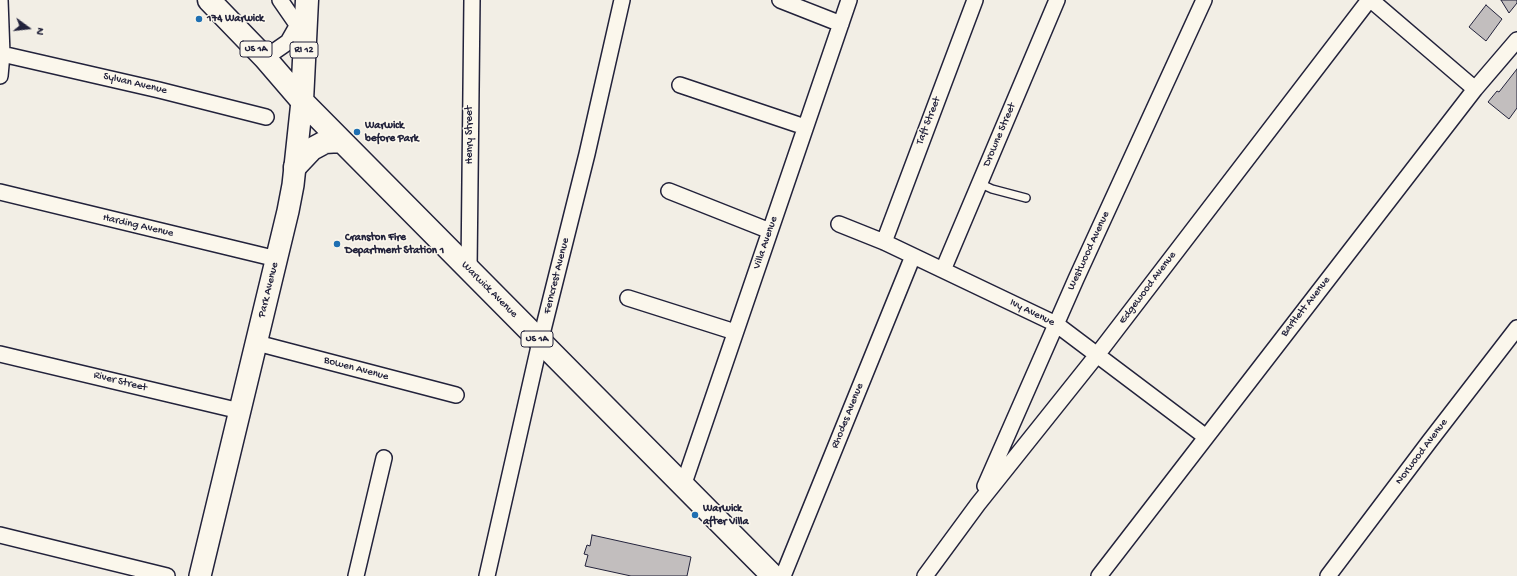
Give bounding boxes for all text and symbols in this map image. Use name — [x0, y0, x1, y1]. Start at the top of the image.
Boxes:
north arrow — [8, 8, 48, 48]
place label: 174 Warwick — [207, 12, 264, 26]
marker: 174 Warwick — [194, 14, 204, 24]
text: N — [33, 26, 46, 36]
road number: US 1A — [240, 41, 272, 57]
road number: RI 12 — [290, 42, 318, 58]
street label: Sylvan Avenue — [102, 70, 168, 98]
street label: Taft Street — [914, 95, 944, 147]
street label: Drowne Street — [981, 101, 1019, 169]
street label: Henry Street — [463, 106, 477, 164]
place label: Warwick before Park — [365, 119, 419, 145]
marker: Warwick before Park — [352, 127, 362, 137]
street label: Westwood Avenue — [1065, 209, 1113, 293]
street label: Harding Avenue — [101, 211, 175, 241]
street label: Villa Avenue — [751, 215, 781, 271]
place label: Cranston Fire Department Station 1 — [345, 231, 444, 257]
street label: Ferncrest Avenue — [541, 237, 573, 315]
marker: Cranston Fire Department Station 1 — [332, 239, 342, 249]
street label: Edgewood Avenue — [1116, 249, 1180, 327]
street label: Warwick Avenue — [458, 259, 520, 321]
street label: Park Avenue — [256, 261, 282, 319]
street label: Bartlett Avenue — [1278, 274, 1334, 340]
street label: Ivy Avenue — [1007, 296, 1057, 330]
road number: US 1A — [521, 331, 553, 347]
street label: Bowen Avenue — [322, 354, 390, 384]
street label: River Street — [92, 369, 148, 395]
street label: Rhodes Avenue — [829, 381, 867, 451]
street label: Norwood Avenue — [1393, 417, 1451, 487]
place label: Warwick after Villa — [703, 502, 749, 528]
marker: Warwick after Villa — [690, 510, 700, 520]

